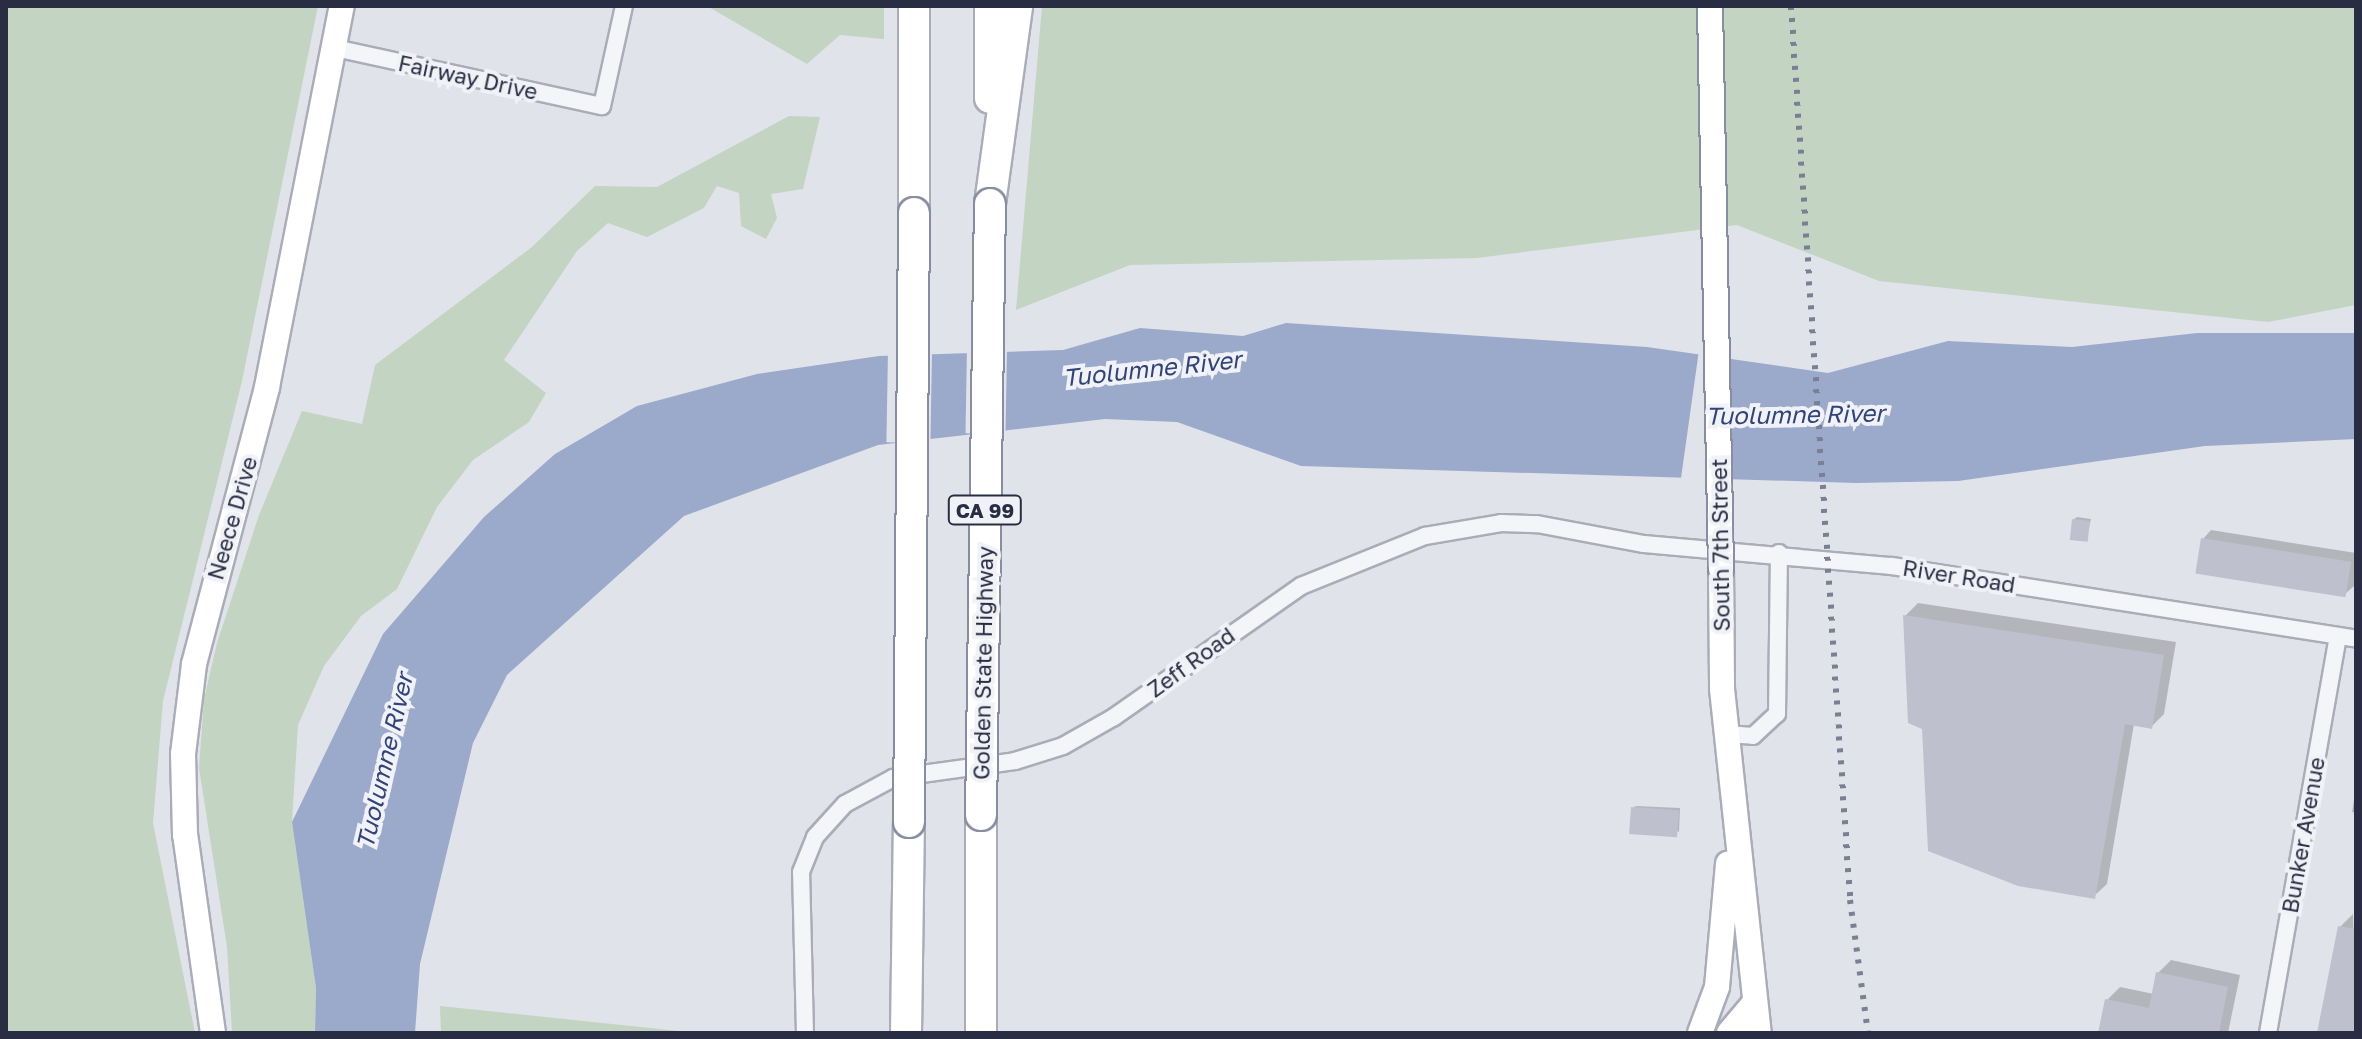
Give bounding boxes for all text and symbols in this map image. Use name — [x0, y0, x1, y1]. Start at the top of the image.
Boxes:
street label: Fairway Drive — [396, 49, 540, 105]
water label: Tuolumne River — [1062, 344, 1242, 392]
water label: Tuolumne River — [1705, 398, 1885, 430]
street label: Neece Drive — [202, 453, 262, 583]
street label: South 7th Street — [1705, 458, 1735, 632]
road number: CA 99 — [947, 494, 1023, 526]
street label: Golden State Highway — [968, 546, 998, 780]
street label: River Road — [1901, 554, 2017, 598]
street label: Zeff Road — [1142, 622, 1240, 702]
water label: Tuolumne River — [350, 671, 418, 851]
street label: Bunker Avenue — [2276, 755, 2330, 915]

